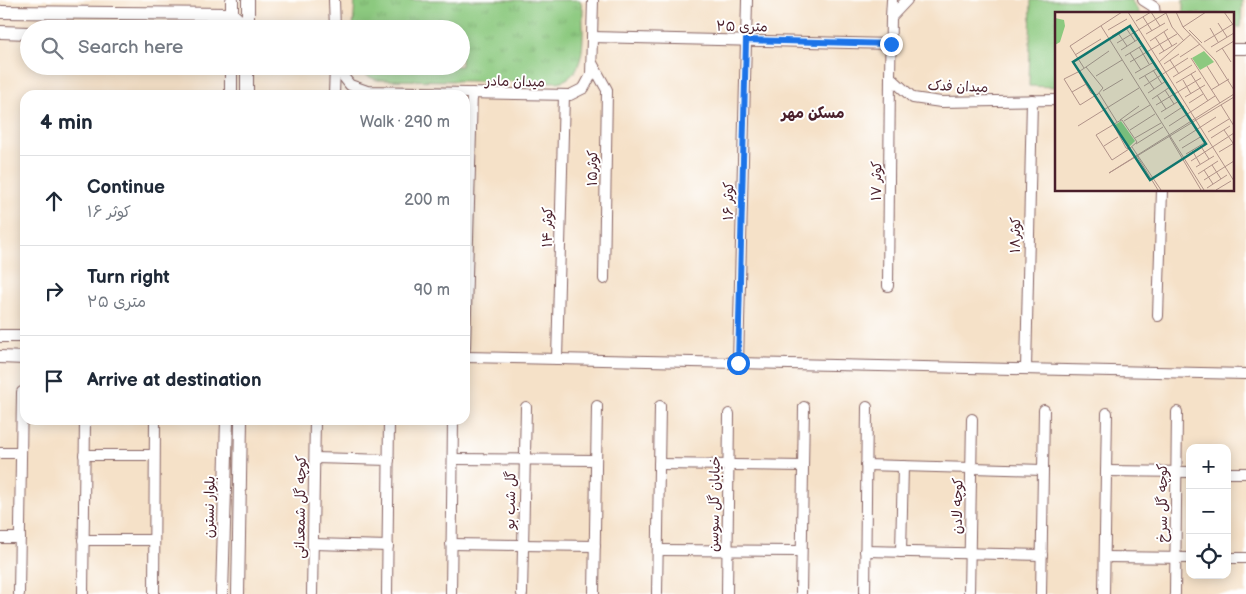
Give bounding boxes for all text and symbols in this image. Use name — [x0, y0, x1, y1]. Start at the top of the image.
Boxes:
inset map — [1055, 12, 1234, 191]
street label: ۲۵ متری — [716, 18, 768, 35]
search box — [20, 20, 470, 75]
route end — [880, 33, 903, 56]
icon: search — [38, 34, 66, 62]
text: Search here — [78, 36, 183, 59]
street label: میدان مادر — [484, 72, 545, 91]
street label: میدان فدک — [927, 77, 989, 96]
district label: مسکن مهر — [780, 104, 844, 123]
text: 4 min — [40, 110, 93, 135]
text: Walk · 290 m — [360, 113, 450, 132]
street label: کوثر۱۵ — [584, 150, 601, 186]
street label: کوثر ۱۷ — [868, 161, 885, 201]
text: Continue — [87, 176, 165, 199]
street label: کوثر ۱۶ — [720, 182, 737, 220]
icon: ahead — [40, 187, 68, 215]
text: 200 m — [404, 191, 450, 210]
text: کوثر ۱۶ — [87, 203, 131, 222]
street label: کوثر ۱۴ — [539, 207, 556, 247]
street label: کوثر۱۸ — [1007, 217, 1024, 253]
text: Turn right — [87, 266, 170, 289]
icon: right — [40, 277, 68, 305]
text: 90 m — [414, 281, 450, 300]
text: ۲۵ متری — [87, 293, 146, 312]
route start — [727, 352, 750, 375]
icon: arrive — [40, 367, 68, 395]
text: Arrive at destination — [87, 369, 262, 392]
map controls — [1186, 444, 1231, 579]
button: + — [1186, 444, 1231, 489]
street label: کوچه گل شمعدانی — [291, 455, 311, 559]
street label: خیابان گل سوسن — [705, 456, 724, 552]
street label: کوچه گل سرخ — [1154, 464, 1172, 542]
street label: گل شب بو — [501, 471, 520, 530]
street label: بلوار نسترن — [200, 476, 219, 538]
street label: کوچه لادن — [949, 478, 967, 534]
button: − — [1186, 489, 1231, 534]
button: locate — [1186, 534, 1231, 579]

